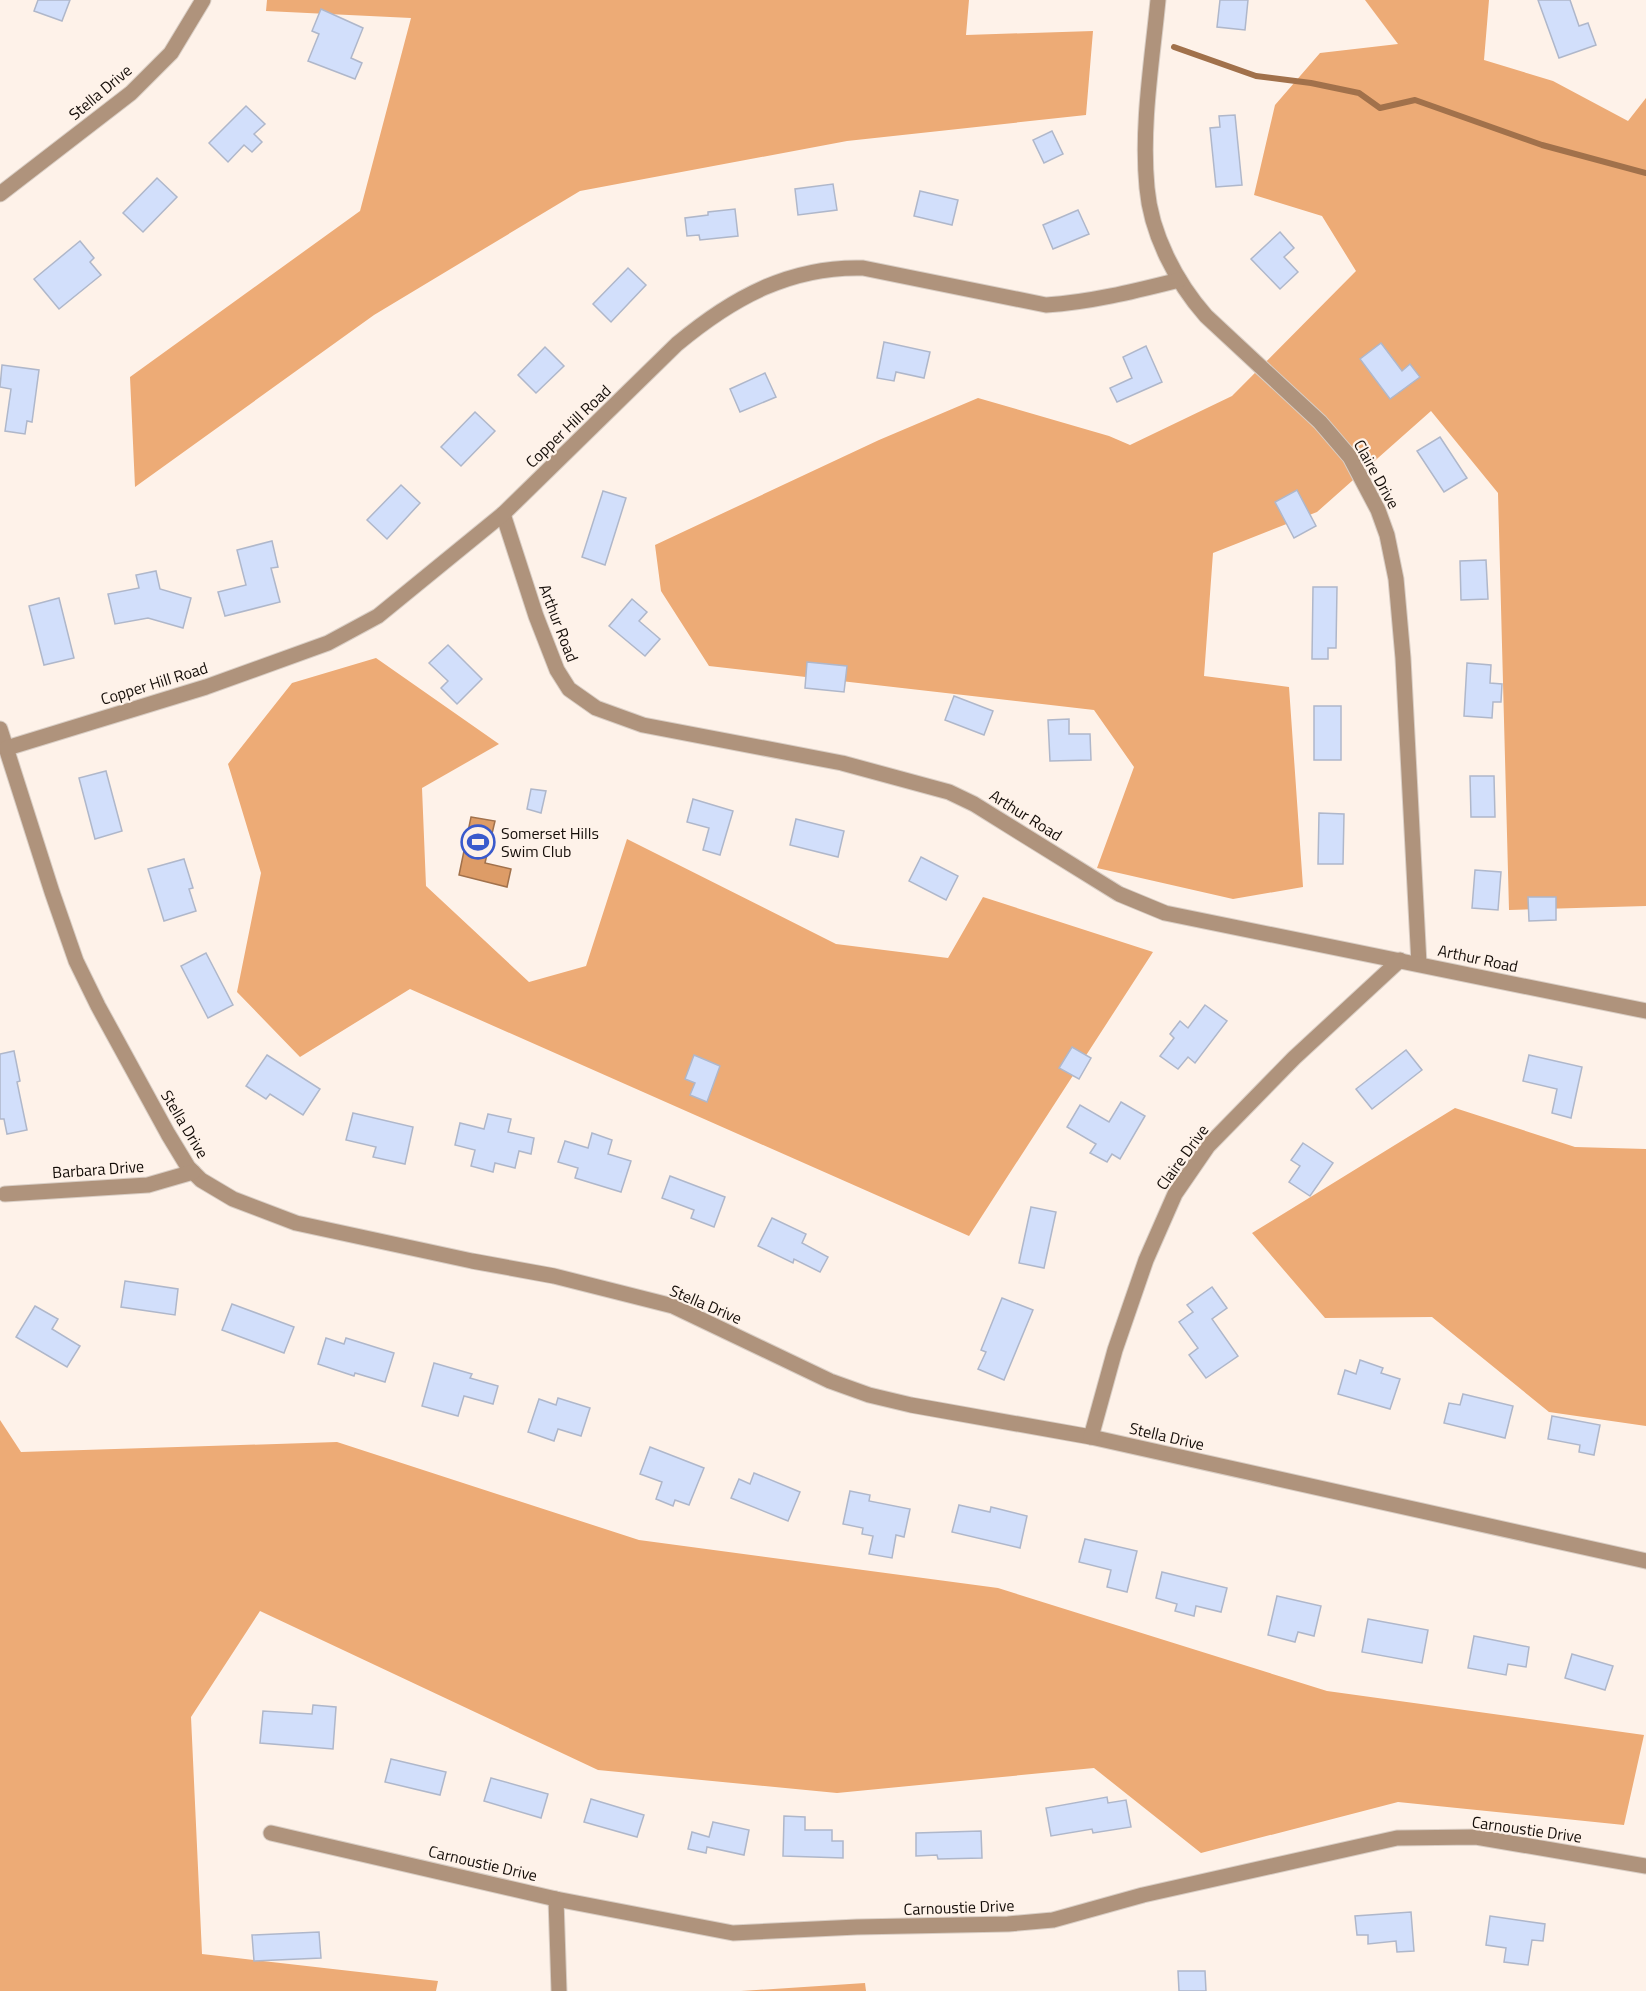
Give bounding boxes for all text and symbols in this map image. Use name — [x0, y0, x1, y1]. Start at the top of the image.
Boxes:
street label: Stella Drive — [63, 58, 137, 126]
street label: Copper Hill Road — [520, 379, 616, 473]
street label: Claire Drive — [1348, 435, 1406, 513]
street label: Arthur Road — [533, 581, 585, 665]
street label: Copper Hill Road — [97, 655, 211, 711]
street label: Arthur Road — [985, 783, 1067, 847]
place label: Somerset Hills Swim Club — [501, 821, 599, 863]
sports icon: Somerset Hills Swim Club — [460, 824, 496, 860]
street label: Arthur Road — [1436, 938, 1520, 978]
street label: Stella Drive — [155, 1085, 215, 1163]
street label: Claire Drive — [1150, 1119, 1214, 1195]
street label: Barbara Drive — [51, 1154, 145, 1184]
street label: Stella Drive — [666, 1278, 746, 1330]
street label: Stella Drive — [1127, 1416, 1207, 1456]
street label: Carnoustie Drive — [1470, 1809, 1584, 1849]
street label: Carnoustie Drive — [426, 1839, 540, 1887]
street label: Carnoustie Drive — [903, 1893, 1015, 1921]

